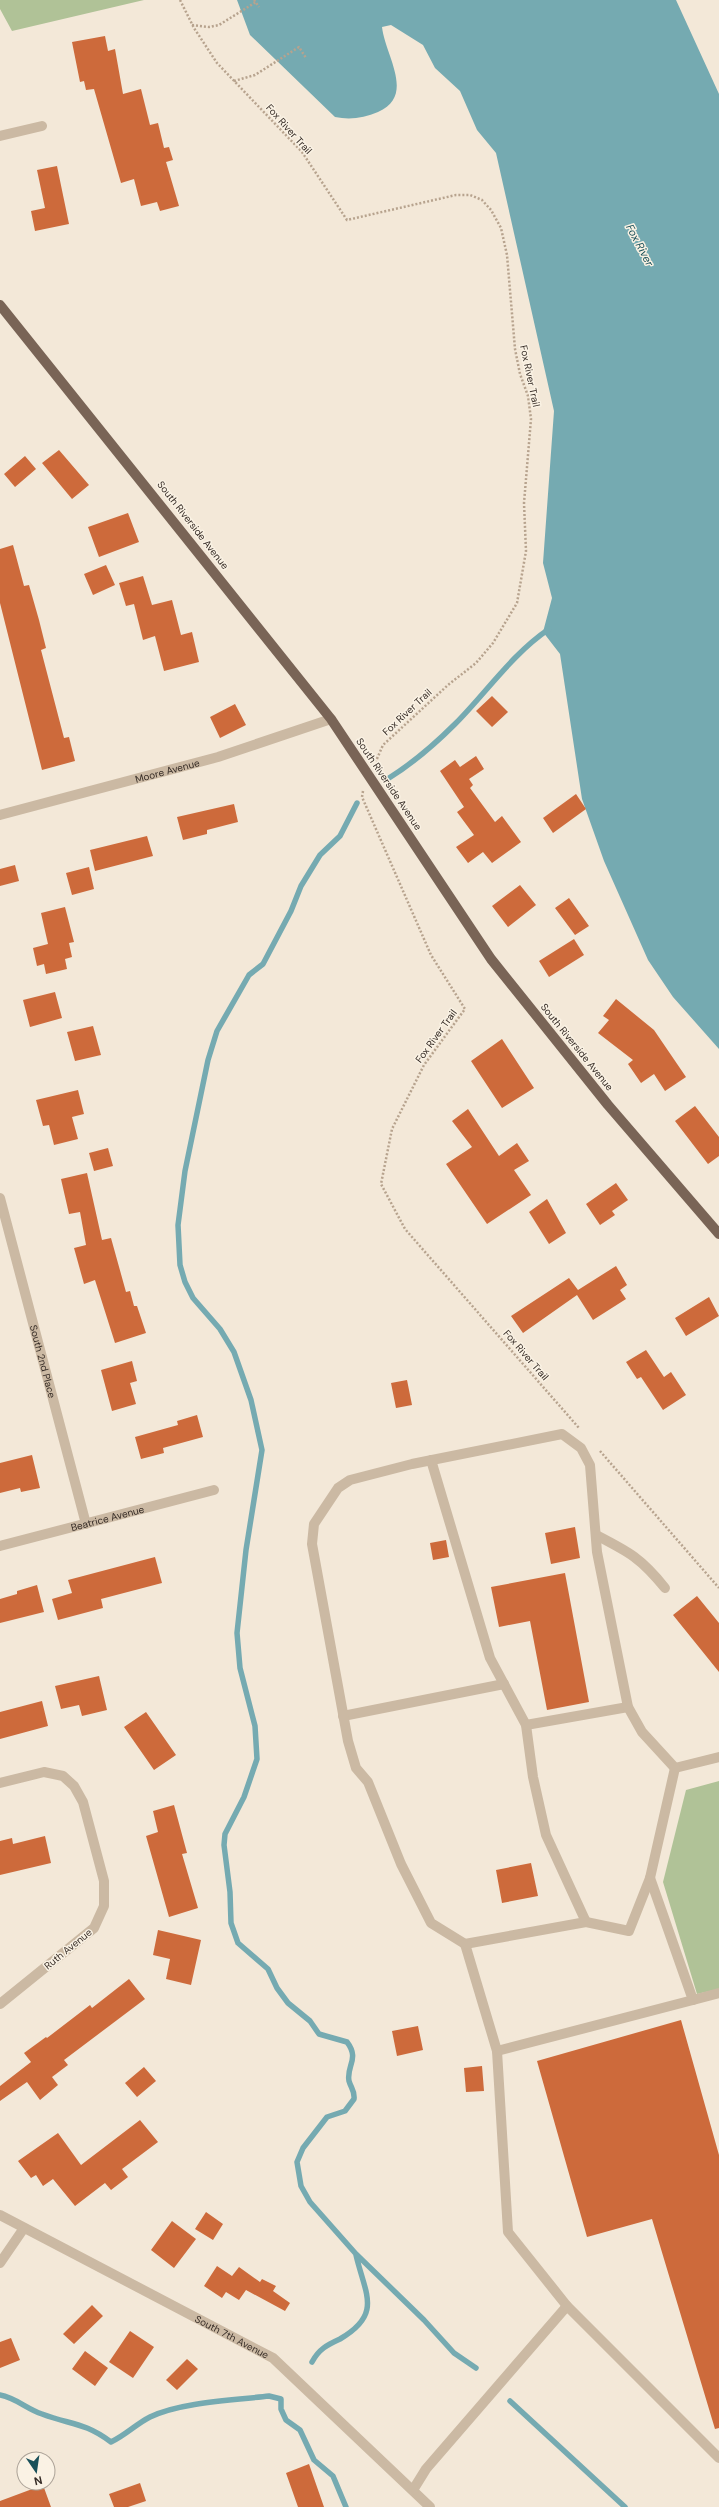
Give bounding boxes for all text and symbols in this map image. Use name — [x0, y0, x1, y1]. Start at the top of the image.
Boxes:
street label: Fox River Trail — [263, 101, 315, 157]
water label: Fox River — [623, 222, 657, 269]
street label: Fox River Trail — [517, 344, 543, 408]
street label: South Riverside Avenue — [154, 478, 232, 572]
street label: Fox River Trail — [380, 686, 434, 738]
street label: South Riverside Avenue — [353, 735, 425, 833]
street label: Moore Avenue — [134, 756, 201, 785]
street label: South Riverside Avenue — [538, 1001, 616, 1094]
street label: Fox River Trail — [412, 1007, 460, 1065]
street label: South 2nd Place — [27, 1323, 59, 1400]
street label: Fox River Trail — [501, 1327, 551, 1383]
street label: Beatrice Avenue — [69, 1502, 146, 1534]
street label: Ruth Avenue — [41, 1926, 95, 1972]
street label: South 7th Avenue — [193, 2312, 271, 2361]
north arrow — [16, 2451, 56, 2491]
text: N — [33, 2473, 44, 2488]

